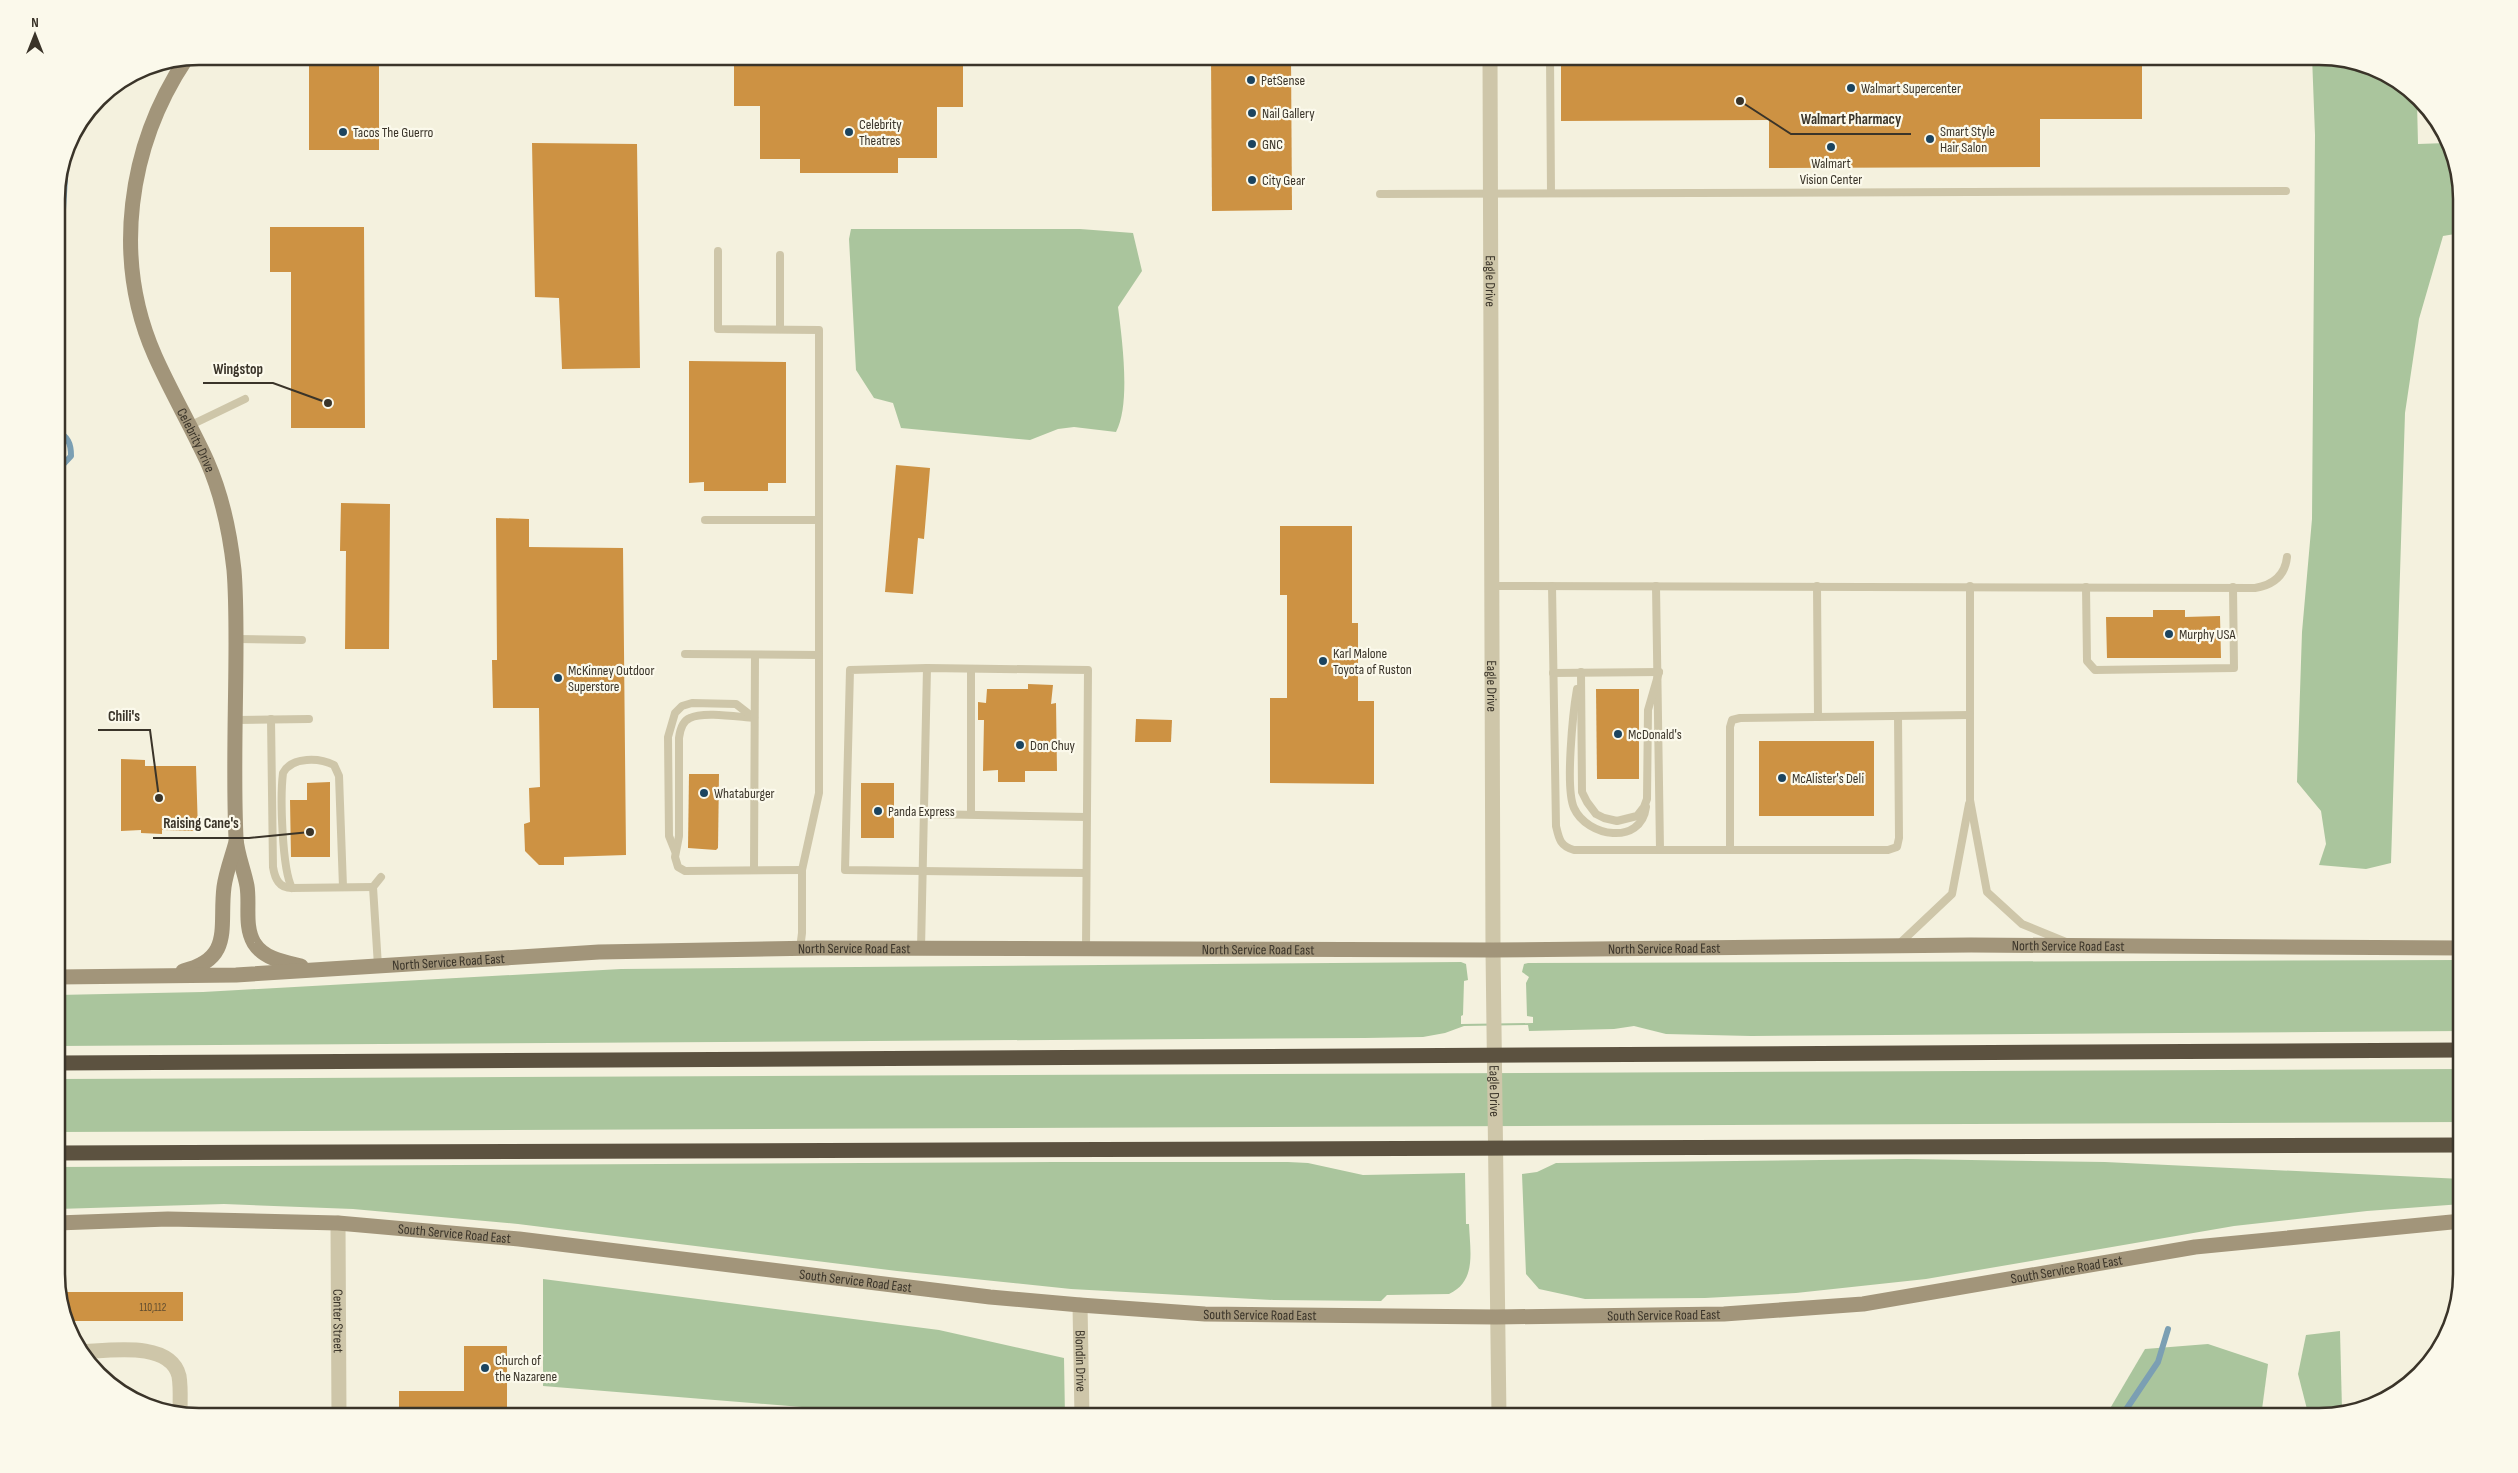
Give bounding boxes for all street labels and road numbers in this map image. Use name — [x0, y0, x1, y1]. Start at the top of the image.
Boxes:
street label: Eagle Drive — [1482, 255, 1499, 307]
street label: Celebrity Drive — [173, 405, 219, 475]
street label: Eagle Drive — [1483, 660, 1500, 712]
street label: North Service Road East — [2012, 937, 2125, 955]
street label: North Service Road East — [798, 940, 911, 957]
street label: North Service Road East — [1608, 940, 1721, 958]
street label: North Service Road East — [1202, 941, 1315, 958]
street label: North Service Road East — [392, 950, 505, 974]
street label: Eagle Drive — [1485, 1065, 1503, 1117]
street label: South Service Road East — [397, 1220, 512, 1247]
street label: South Service Road East — [2009, 1252, 2124, 1288]
street label: South Service Road East — [798, 1266, 913, 1296]
street label: Center Street — [329, 1289, 347, 1353]
street label: South Service Road East — [1203, 1306, 1317, 1324]
street label: South Service Road East — [1607, 1306, 1721, 1325]
street label: Blondin Drive — [1071, 1330, 1090, 1392]

